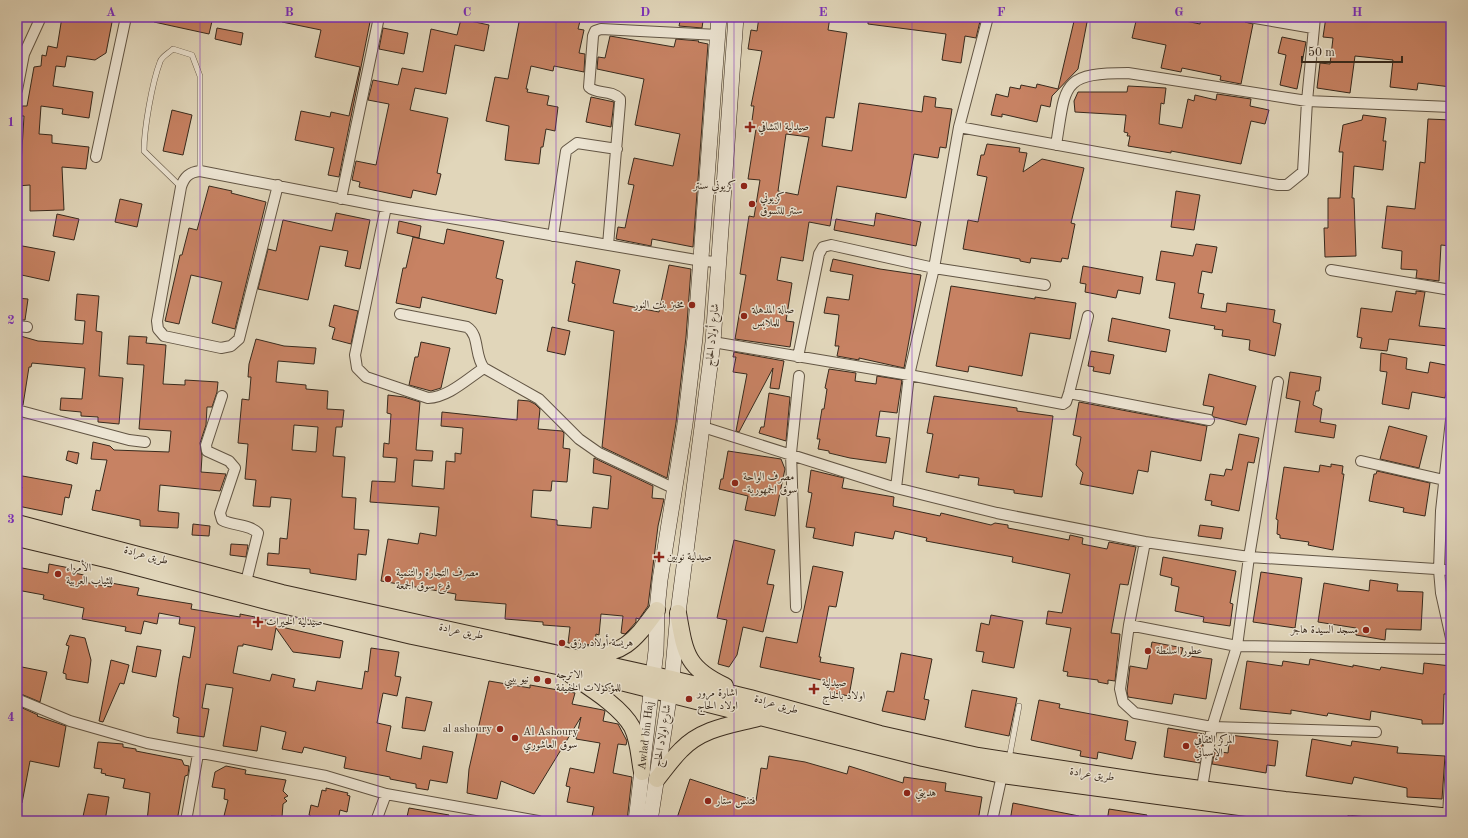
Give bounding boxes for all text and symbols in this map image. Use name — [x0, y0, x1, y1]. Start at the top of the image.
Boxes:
text: A — [106, 6, 116, 19]
text: B — [284, 6, 294, 19]
text: C — [463, 6, 471, 19]
text: D — [640, 6, 650, 19]
text: E — [819, 6, 828, 19]
text: F — [997, 6, 1006, 19]
text: G — [1174, 6, 1184, 19]
text: H — [1352, 6, 1363, 19]
scale bar — [1302, 38, 1402, 64]
text: 50 m — [1308, 46, 1335, 59]
text: 1 — [7, 116, 15, 129]
place label: صيدلية التشافي — [758, 121, 809, 135]
marker: صيدلية التشافي — [745, 122, 755, 132]
place label: كزيوني سنتر — [692, 179, 736, 194]
marker: كزيوني سنتر — [739, 181, 749, 191]
place label: كزيوني سنتر للتسوق — [760, 191, 803, 217]
marker: كزيوني سنتر للتسوق — [747, 199, 757, 209]
place label: مخبز بنت النور — [633, 300, 684, 311]
marker: مخبز بنت النور — [687, 300, 697, 310]
street label: شارع أولاد الحاج — [701, 303, 725, 367]
place label: صالة المذهلة للملابس — [751, 305, 795, 330]
marker: صالة المذهلة للملابس — [739, 311, 749, 321]
text: 2 — [7, 314, 15, 327]
place label: مصرف الواحة -سوق الجمهورية — [743, 471, 797, 496]
marker: مصرف الواحة -سوق الجمهورية — [730, 478, 740, 488]
text: 3 — [7, 513, 15, 526]
street label: طريق عرادة — [123, 545, 169, 568]
marker: صيدلية نوبين — [654, 552, 664, 562]
place label: صيدلية نوبين — [667, 552, 712, 563]
place label: الأمراء للثياب العربية — [66, 559, 113, 588]
place label: مصرف التجارة والتنمية فرع سوق الجمعة — [396, 567, 479, 595]
marker: الأمراء للثياب العربية — [53, 569, 63, 579]
marker: مصرف التجارة والتنمية فرع سوق الجمعة — [383, 574, 393, 584]
marker: صيدلية الخيرات — [253, 617, 263, 627]
place label: صيدلية الخيرات — [266, 617, 323, 628]
street label: طريق عرادة — [438, 622, 484, 643]
place label: مسجد السيدة هاجر — [1290, 625, 1358, 636]
marker: مسجد السيدة هاجر — [1361, 625, 1371, 635]
place label: هريسة أولاد رزق — [570, 634, 633, 650]
marker: هريسة أولاد رزق — [557, 638, 567, 648]
marker: عطور اسلنطة — [1143, 646, 1153, 656]
place label: عطور اسلنطة — [1156, 646, 1202, 657]
place label: الاترجه للمؤكولات الخفيفة — [556, 670, 621, 694]
place label: نيو بيبي — [504, 674, 529, 689]
marker: نيو بيبي — [532, 674, 542, 684]
marker: الاترجه للمؤكولات الخفيفة — [543, 676, 553, 686]
place label: صيدلية اولاد بالحاج — [822, 678, 865, 706]
marker: صيدلية اولاد بالحاج — [809, 684, 819, 694]
place label: اشارة مرور اولاد الحاج — [696, 688, 738, 716]
marker: اشارة مرور اولاد الحاج — [684, 694, 694, 704]
street label: طريق عرادة — [753, 694, 799, 717]
street label: Awlad bin Haj — [637, 701, 656, 770]
street label: شارع اولاد الحاج — [653, 704, 677, 769]
text: 4 — [7, 711, 15, 724]
place label: al ashoury — [443, 724, 492, 735]
marker: al ashoury — [495, 724, 505, 734]
place label: Al Ashoury سوق العاشوري — [523, 727, 578, 753]
marker: Al Ashoury سوق العاشوري — [510, 733, 520, 743]
place label: المركز الثقافي الإسباني — [1194, 733, 1235, 761]
marker: المركز الثقافي الإسباني — [1181, 741, 1191, 751]
street label: طريق عرادة — [1069, 766, 1115, 785]
marker: هديتي — [902, 788, 912, 798]
place label: هديتي — [915, 788, 936, 802]
marker: فتنس ستار — [703, 796, 713, 806]
place label: فتنس ستار — [715, 796, 755, 808]

